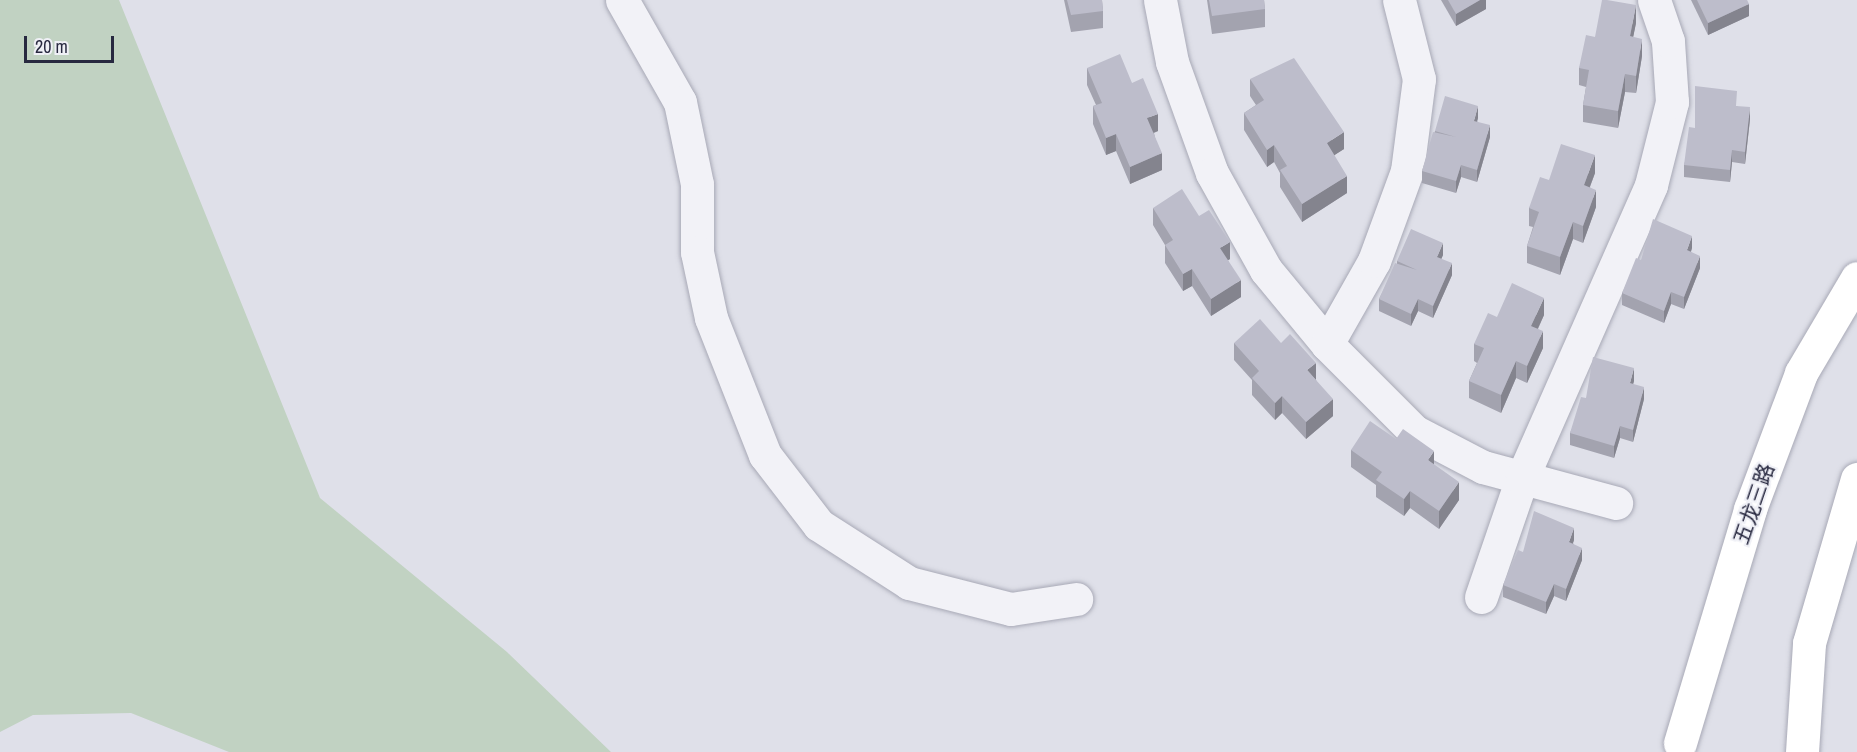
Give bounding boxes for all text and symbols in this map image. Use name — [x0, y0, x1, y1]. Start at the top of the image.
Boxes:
scale bar — [27, 24, 117, 62]
text: 20 m — [35, 34, 68, 59]
street label: 五龙三路 — [1728, 460, 1780, 548]

